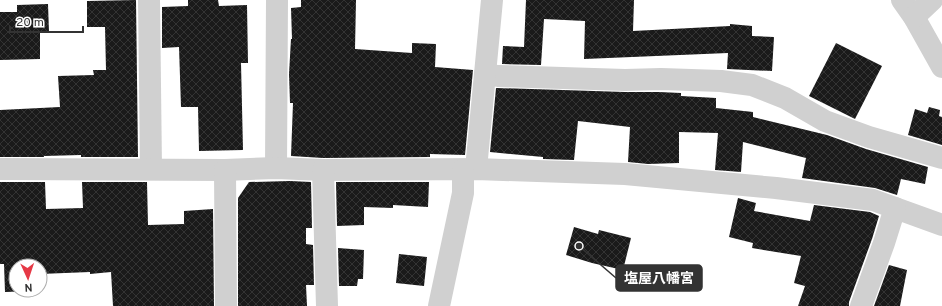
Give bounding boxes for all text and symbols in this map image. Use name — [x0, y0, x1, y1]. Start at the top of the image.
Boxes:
scale bar — [10, 8, 83, 34]
text: 20 m — [16, 15, 44, 31]
north arrow — [8, 258, 48, 298]
callout: 塩屋八幡宮 — [616, 265, 702, 291]
text: 塩屋八幡宮 — [624, 270, 694, 288]
text: N — [24, 280, 33, 294]

